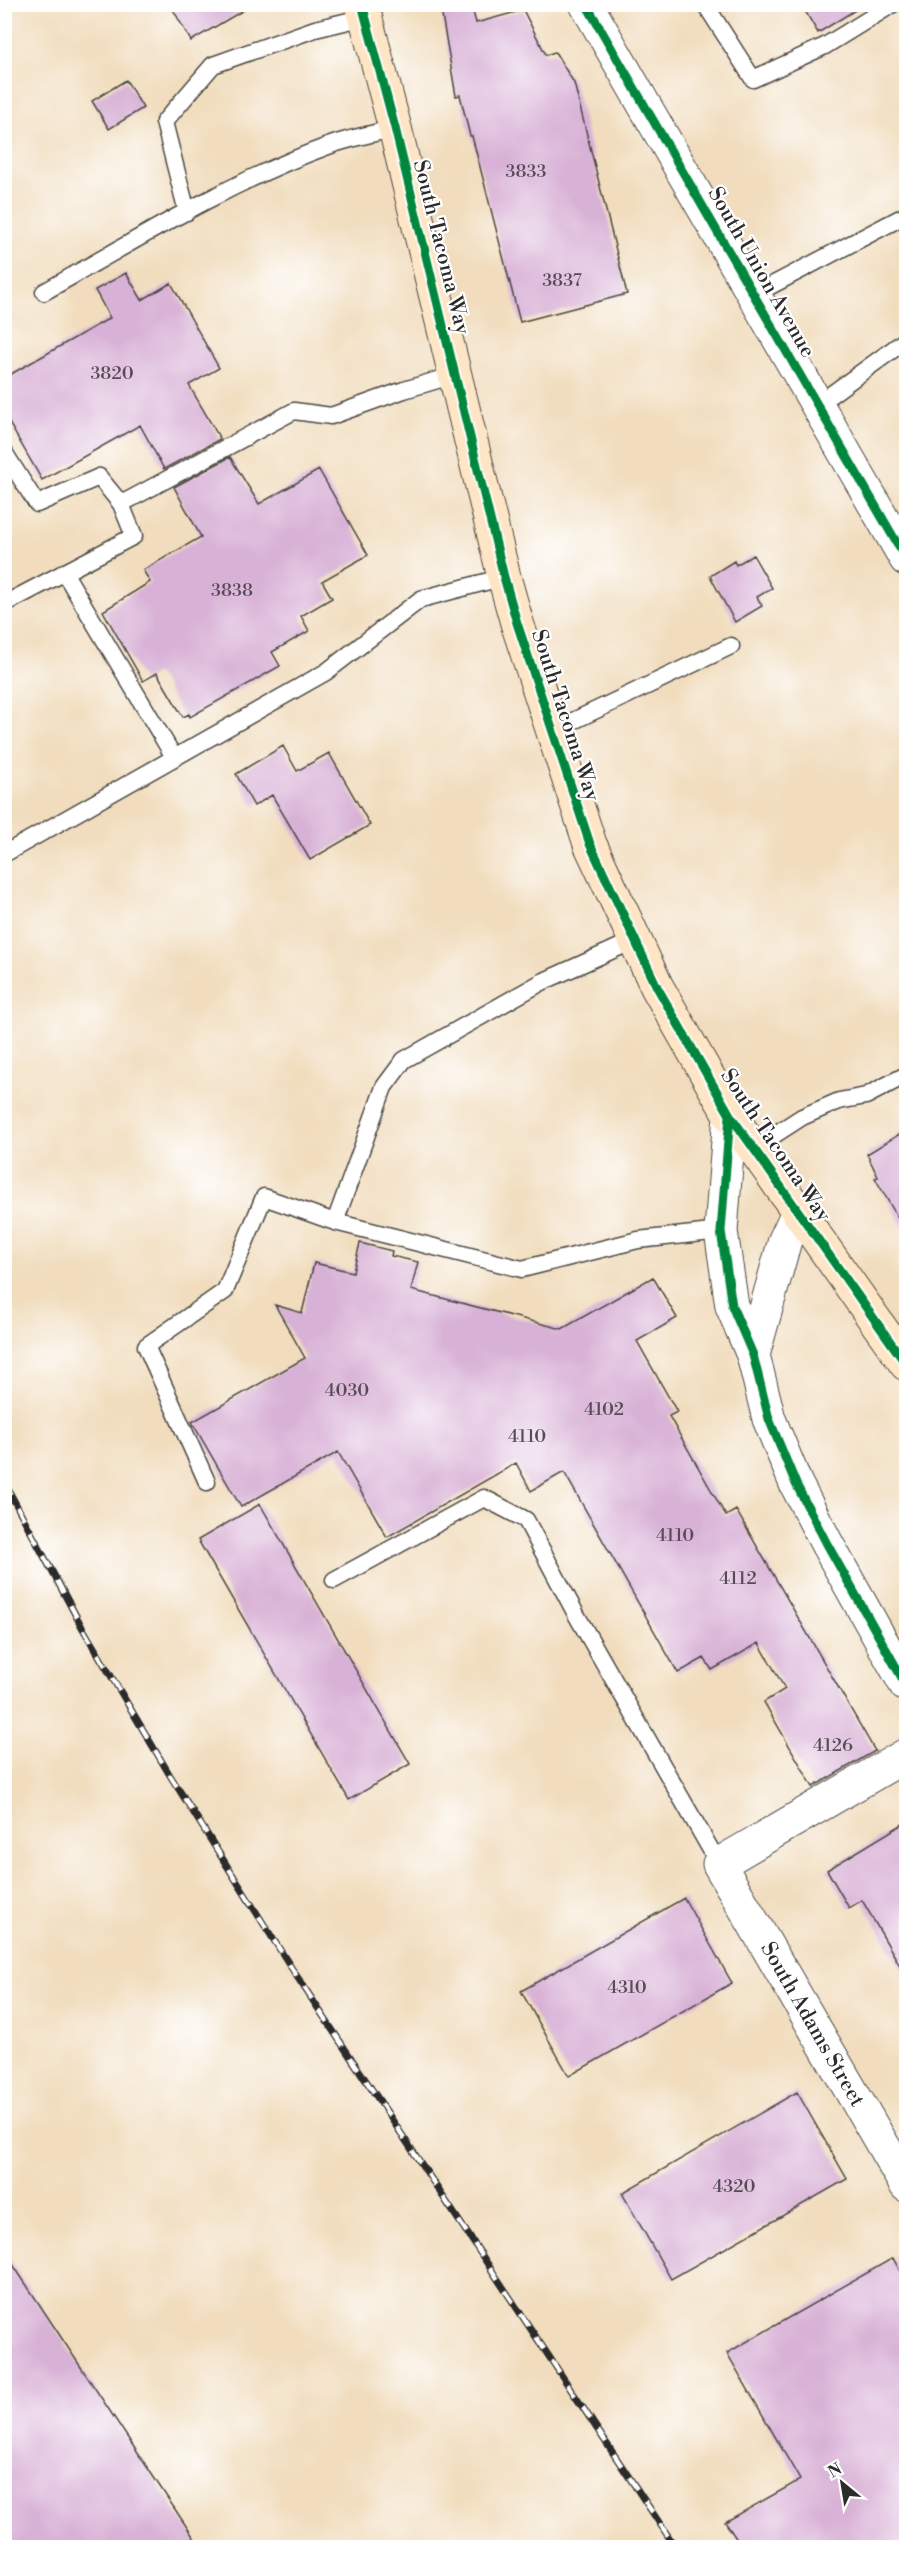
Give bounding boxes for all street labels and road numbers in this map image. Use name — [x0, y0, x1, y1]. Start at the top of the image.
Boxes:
street label: South Tacoma Way — [407, 157, 475, 338]
street label: South Union Avenue — [702, 183, 821, 362]
street label: South Tacoma Way — [525, 626, 605, 805]
street label: South Tacoma Way — [714, 1064, 836, 1228]
street label: South Adams Street — [754, 1937, 870, 2112]

